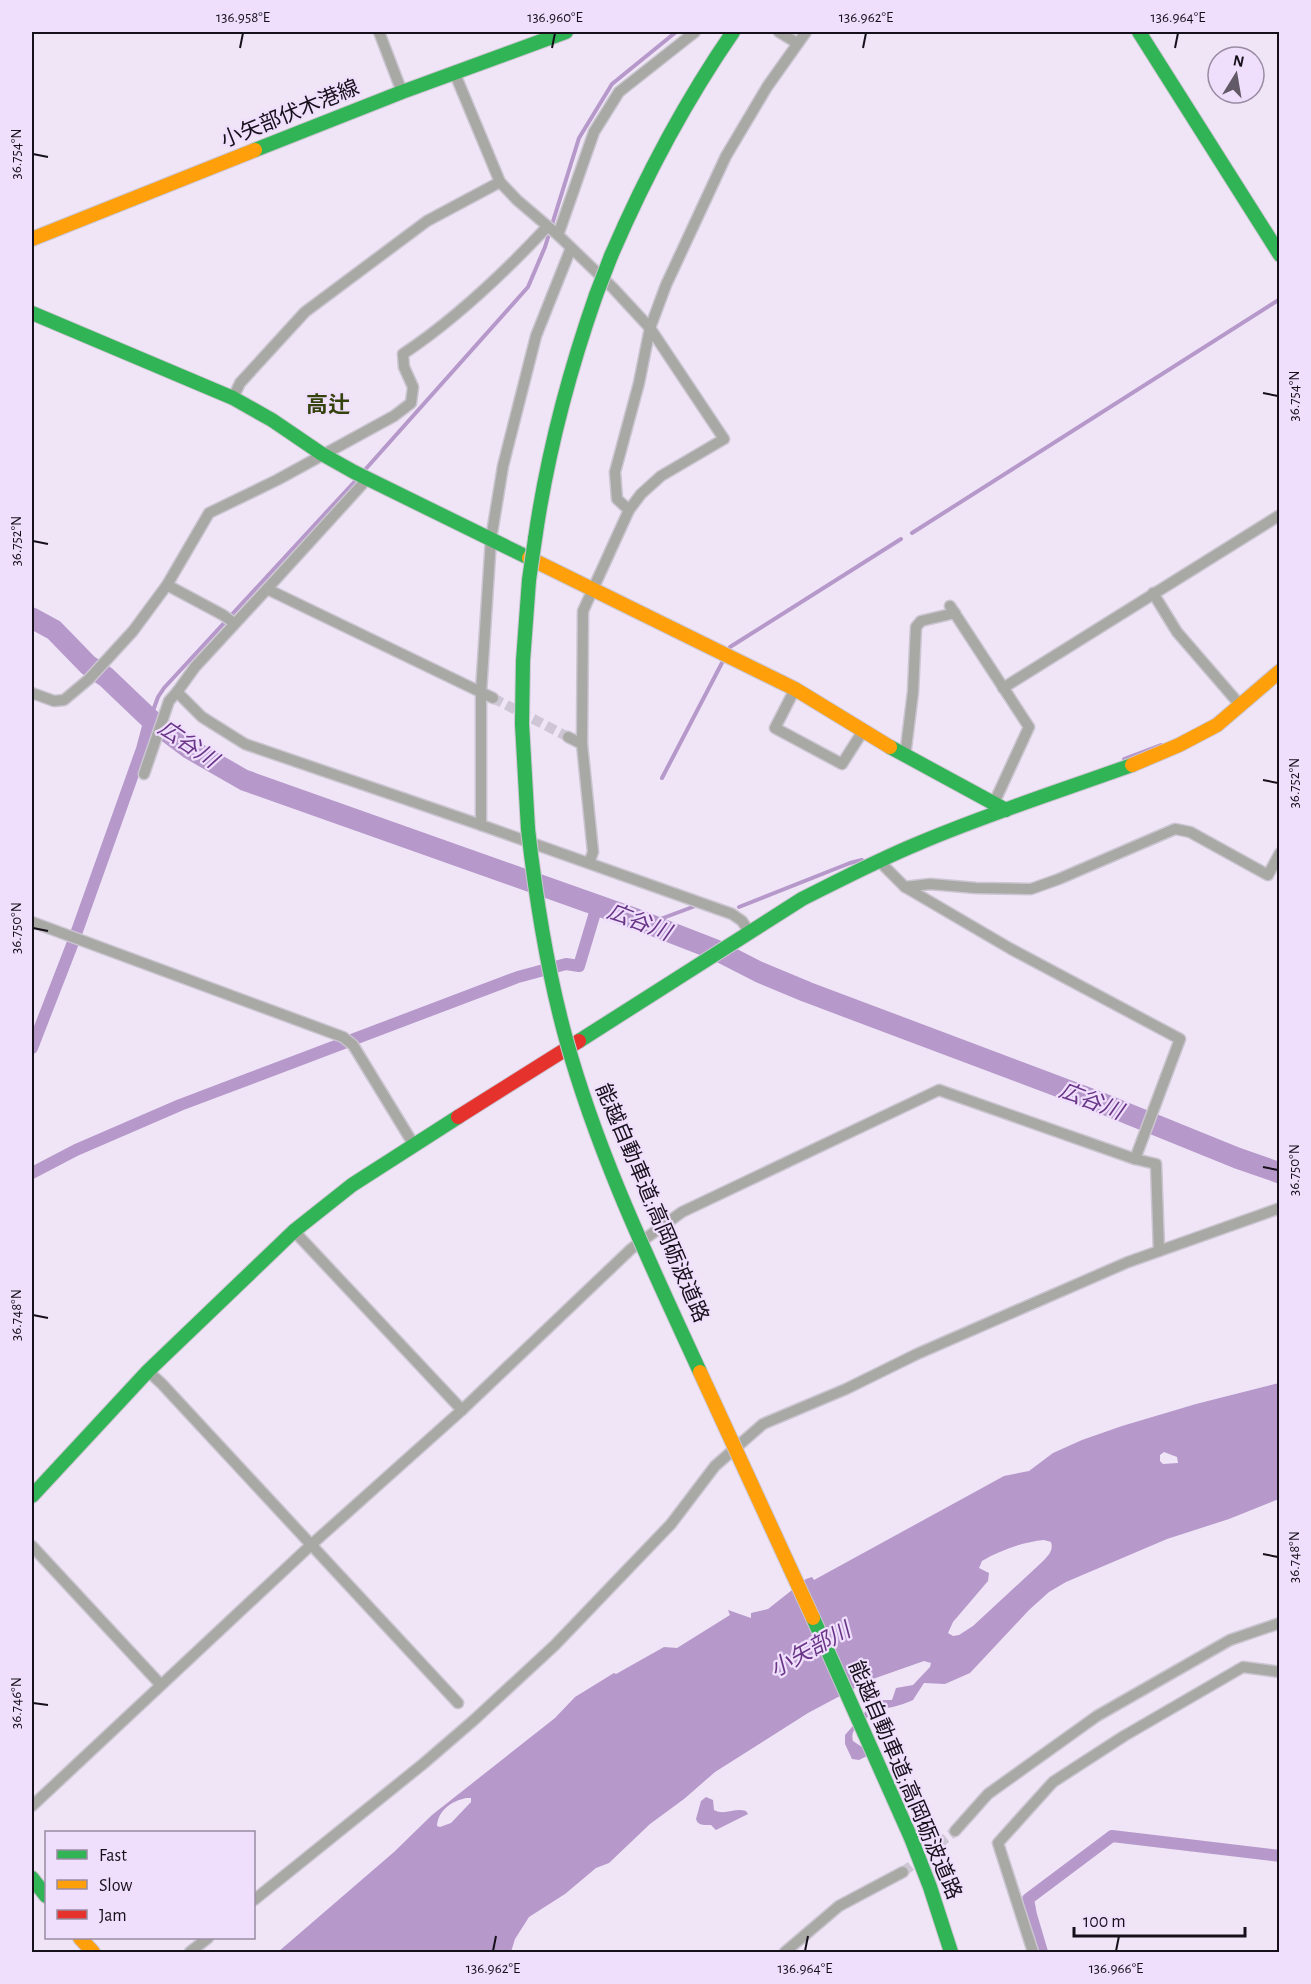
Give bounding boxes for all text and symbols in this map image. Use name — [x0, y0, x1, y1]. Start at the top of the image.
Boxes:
text: 136.958°E — [216, 10, 270, 25]
text: 136.960°E — [527, 10, 583, 25]
text: 136.962°E — [839, 10, 893, 25]
text: 136.964°E — [1151, 10, 1205, 25]
north arrow — [1206, 45, 1266, 105]
text: N — [1232, 52, 1246, 70]
street label: 小矢部伏木港線 — [218, 76, 362, 151]
text: 36.754°N — [9, 128, 24, 180]
text: 36.754°N — [1287, 370, 1302, 422]
district label: 高辻 — [306, 393, 350, 416]
text: 36.752°N — [9, 516, 24, 566]
water label: 広谷川 — [154, 716, 224, 773]
text: 36.752°N — [1287, 758, 1302, 808]
water label: 広谷川 — [604, 899, 676, 945]
text: 36.750°N — [9, 902, 24, 954]
water label: 広谷川 — [1056, 1078, 1128, 1124]
street label: 能越自動車道;高岡砺波道路 — [592, 1080, 713, 1325]
text: 36.750°N — [1287, 1144, 1302, 1196]
text: 36.748°N — [9, 1289, 24, 1341]
text: 36.748°N — [1287, 1531, 1302, 1583]
water label: 小矢部川 — [766, 1617, 856, 1681]
street label: 能越自動車道;高岡砺波道路 — [845, 1657, 966, 1902]
text: 36.746°N — [9, 1677, 24, 1729]
legend — [45, 1831, 255, 1939]
text: Fast — [99, 1847, 127, 1865]
text: Slow — [99, 1877, 132, 1895]
scale bar — [1074, 1900, 1245, 1938]
text: Jam — [99, 1907, 127, 1925]
text: 100 m — [1083, 1913, 1126, 1931]
text: 136.962°E — [466, 1961, 520, 1976]
text: 136.964°E — [778, 1961, 832, 1976]
text: 136.966°E — [1089, 1961, 1143, 1976]

